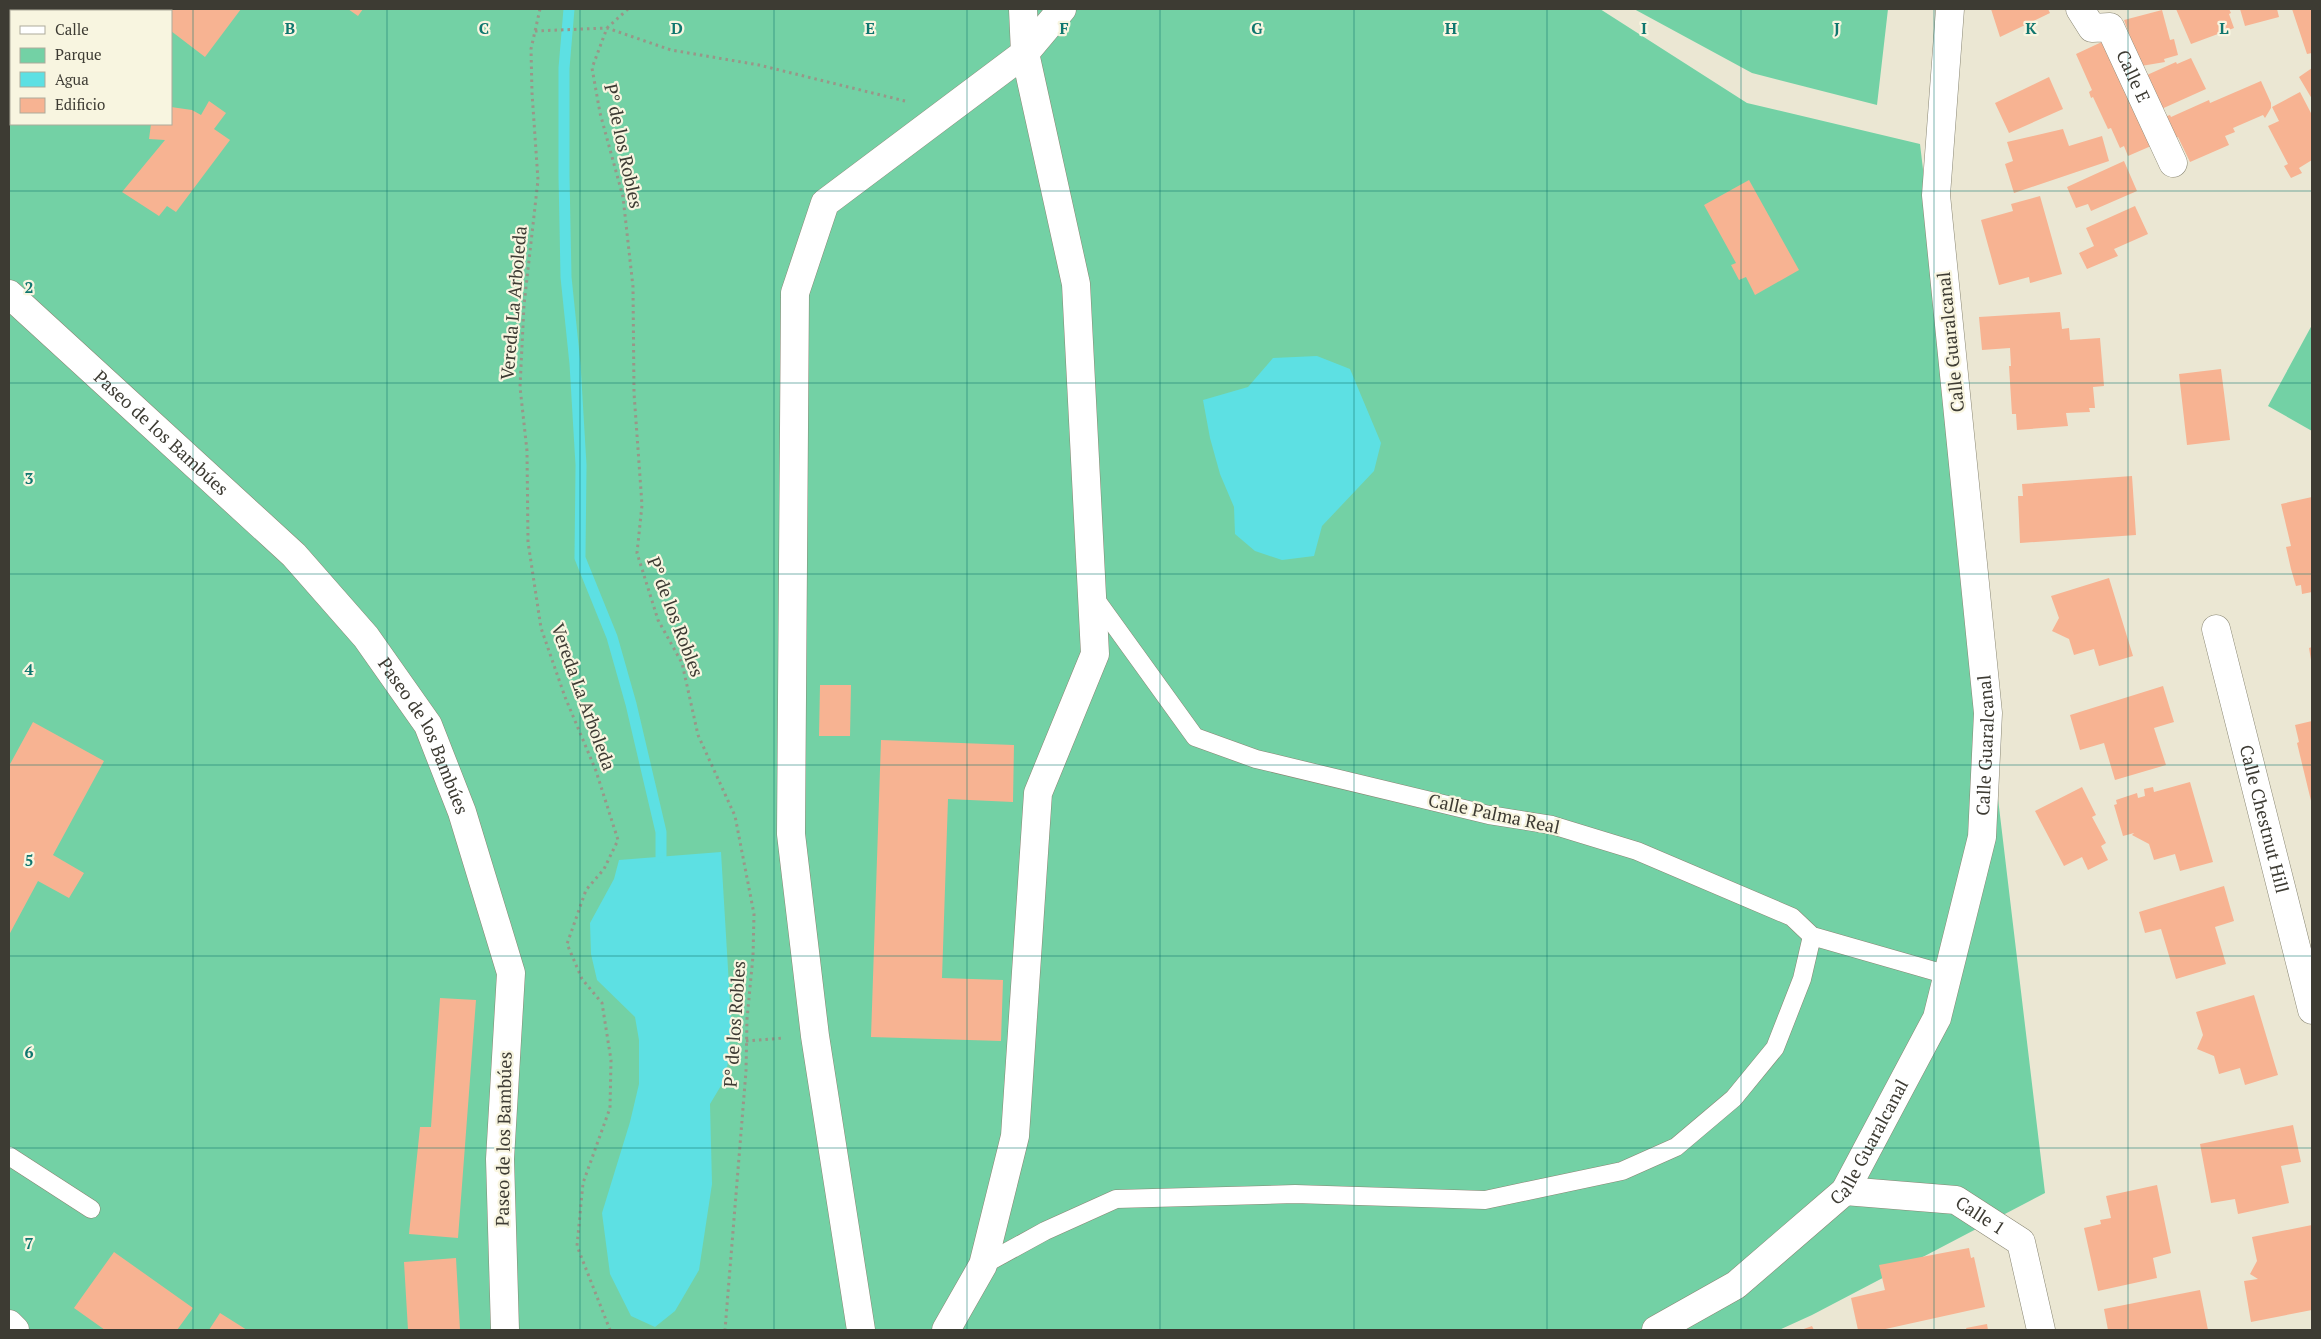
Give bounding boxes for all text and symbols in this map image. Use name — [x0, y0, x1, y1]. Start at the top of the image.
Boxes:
legend — [10, 10, 172, 125]
text: B — [285, 17, 295, 39]
text: C — [479, 17, 489, 39]
text: D — [671, 17, 683, 39]
text: E — [865, 17, 875, 39]
text: F — [1059, 17, 1069, 39]
text: G — [1251, 17, 1263, 39]
text: H — [1445, 17, 1457, 39]
text: I — [1641, 17, 1647, 39]
text: J — [1834, 17, 1840, 39]
text: K — [2025, 17, 2037, 39]
text: L — [2219, 17, 2229, 39]
text: Calle — [55, 19, 89, 39]
text: Parque — [55, 44, 102, 64]
street label: Calle E — [2111, 46, 2156, 106]
text: Agua — [55, 69, 89, 89]
street label: P° de los Robles — [599, 81, 649, 210]
text: Edificio — [55, 94, 105, 114]
street label: Vereda La Arboleda — [494, 225, 532, 381]
street label: Calle Guaralcanal — [1931, 271, 1969, 413]
text: 2 — [24, 276, 34, 298]
street label: Paseo de los Bambúes — [89, 365, 234, 500]
text: 3 — [24, 467, 34, 489]
street label: P° de los Robles — [642, 553, 710, 680]
street label: Vereda La Arboleda — [546, 620, 622, 773]
street label: Paseo de los Bambúes — [373, 652, 475, 818]
text: 4 — [24, 658, 34, 680]
street label: Calle Guaralcanal — [1970, 674, 1999, 816]
street label: Calle Chestnut Hill — [2235, 742, 2295, 896]
street label: Calle Palma Real — [1426, 787, 1562, 839]
text: 5 — [24, 849, 34, 871]
street label: P° de los Robles — [718, 960, 750, 1088]
text: 6 — [24, 1041, 34, 1063]
street label: Paseo de los Bambúes — [489, 1051, 517, 1226]
street label: Calle Guaralcanal — [1824, 1075, 1913, 1210]
street label: Calle 1 — [1951, 1190, 2010, 1240]
text: 7 — [24, 1232, 34, 1254]

